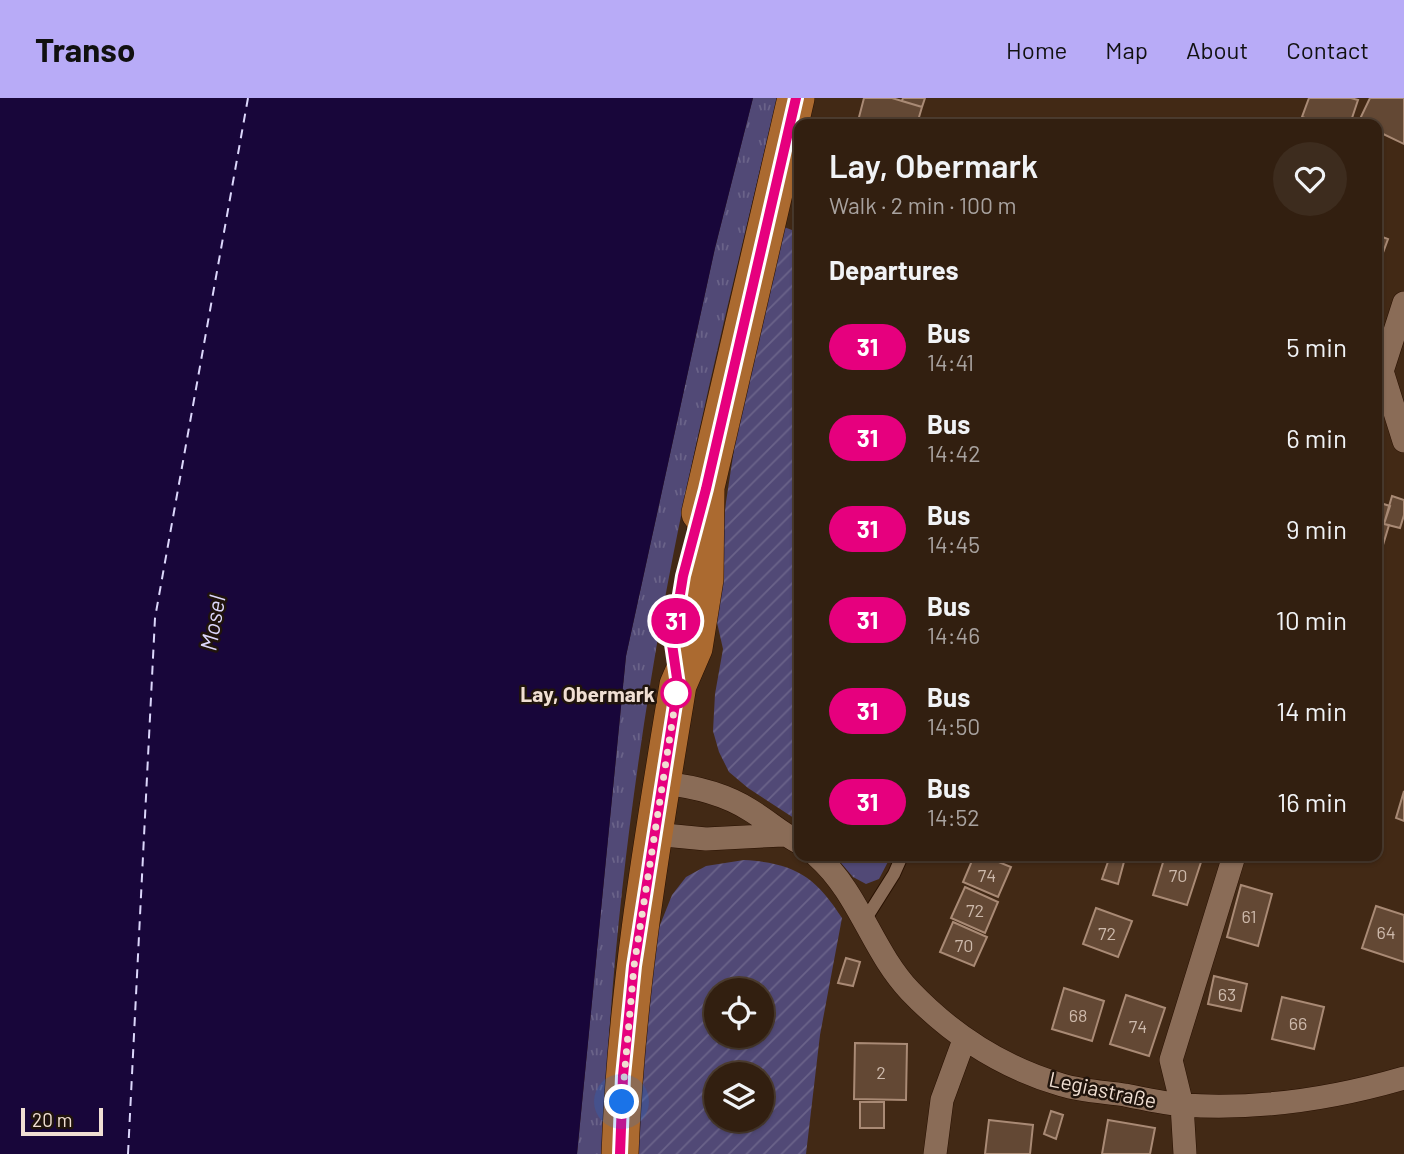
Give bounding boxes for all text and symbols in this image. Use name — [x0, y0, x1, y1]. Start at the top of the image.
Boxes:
text: Transo — [35, 29, 135, 69]
text: Home — [1006, 35, 1067, 64]
text: Map — [1105, 35, 1148, 64]
text: About — [1186, 35, 1248, 64]
text: Contact — [1286, 35, 1369, 64]
button: heart — [1273, 142, 1347, 216]
text: Lay, Obermark — [829, 145, 1038, 185]
text: Walk · 2 min · 100 m — [829, 191, 1017, 219]
text: Departures — [829, 254, 959, 285]
text: Bus — [927, 317, 970, 348]
text: 5 min — [1286, 331, 1347, 362]
text: 31 — [857, 332, 878, 361]
text: 14:41 — [927, 348, 974, 376]
text: Bus — [927, 408, 970, 439]
text: 6 min — [1286, 422, 1347, 453]
text: 31 — [857, 423, 878, 452]
text: 14:42 — [927, 439, 981, 467]
text: Bus — [927, 499, 970, 530]
text: 9 min — [1286, 513, 1347, 544]
text: 31 — [857, 514, 878, 543]
text: 14:45 — [927, 530, 980, 558]
text: Bus — [927, 590, 970, 621]
water label: Mosel — [193, 593, 231, 653]
line badge: 31 — [644, 598, 708, 644]
text: 10 min — [1276, 604, 1347, 635]
text: 31 — [857, 605, 878, 634]
text: 31 — [665, 606, 687, 635]
text: 14:46 — [927, 621, 980, 649]
marker: Lay, Obermark — [661, 678, 691, 708]
place label: Lay, Obermark — [520, 681, 655, 706]
text: Bus — [927, 681, 970, 712]
text: 14 min — [1276, 695, 1347, 726]
text: 31 — [857, 696, 878, 725]
text: 14:50 — [927, 712, 980, 740]
text: Bus — [927, 772, 970, 803]
text: 16 min — [1277, 786, 1347, 817]
text: 31 — [857, 787, 878, 816]
text: 14:52 — [927, 803, 980, 831]
house number: 74 — [978, 864, 996, 886]
house number: 70 — [1169, 864, 1187, 886]
house number: 72 — [966, 899, 984, 921]
house number: 61 — [1241, 905, 1257, 927]
house number: 64 — [1376, 921, 1396, 943]
house number: 72 — [1098, 922, 1116, 944]
house number: 70 — [955, 934, 973, 956]
map controls — [704, 978, 774, 1132]
button: locate — [704, 978, 774, 1048]
house number: 63 — [1218, 983, 1236, 1005]
house number: 68 — [1069, 1004, 1087, 1026]
house number: 66 — [1289, 1012, 1307, 1034]
house number: 74 — [1129, 1015, 1147, 1037]
house number: 2 — [876, 1061, 886, 1083]
button: layers — [704, 1062, 774, 1132]
street label: Legiastraße — [1047, 1065, 1159, 1113]
your location — [604, 1084, 639, 1119]
scale bar — [21, 1105, 103, 1137]
text: 20 m — [32, 1108, 72, 1131]

